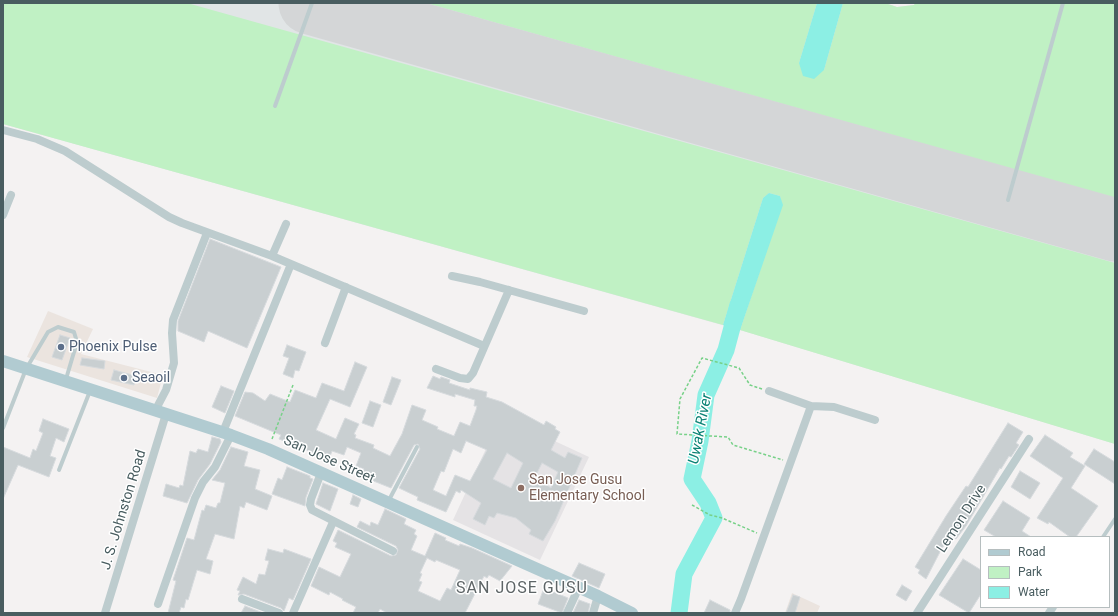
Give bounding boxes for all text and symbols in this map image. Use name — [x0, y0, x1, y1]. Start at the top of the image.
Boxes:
place label: Phoenix Pulse — [69, 339, 157, 355]
marker: Phoenix Pulse — [56, 342, 66, 352]
place label: Seaoil — [132, 370, 170, 386]
marker: Seaoil — [119, 373, 129, 383]
water label: Uwak River — [685, 392, 717, 466]
street label: San Jose Street — [281, 432, 377, 488]
street label: J. S. Johnston Road — [98, 448, 150, 572]
place label: San Jose Gusu Elementary School — [529, 472, 645, 504]
street label: Lemon Drive — [934, 482, 990, 556]
marker: San Jose Gusu Elementary School — [516, 483, 526, 493]
legend — [980, 536, 1110, 608]
text: Road — [1018, 545, 1046, 559]
text: Park — [1018, 565, 1042, 579]
district label: SAN JOSE GUSU — [456, 579, 588, 599]
text: Water — [1018, 585, 1049, 599]

